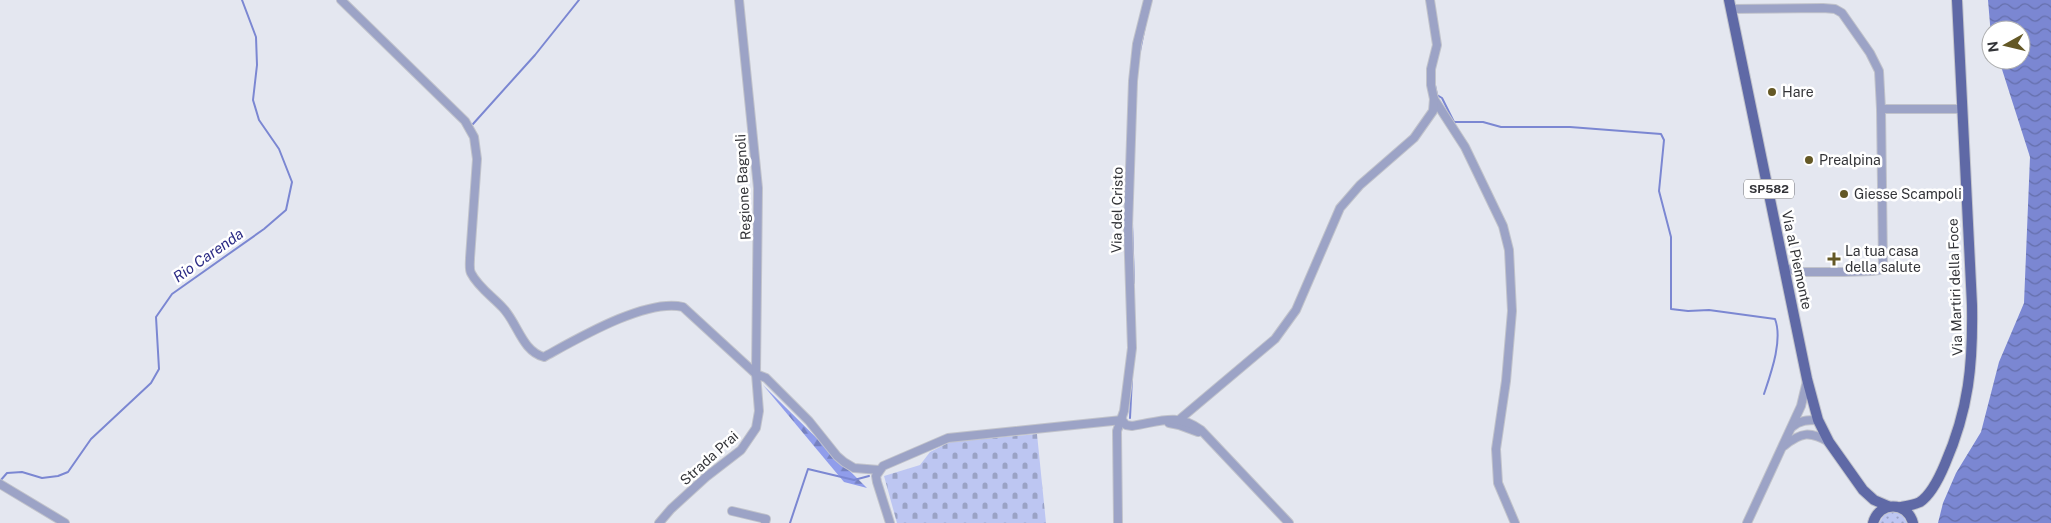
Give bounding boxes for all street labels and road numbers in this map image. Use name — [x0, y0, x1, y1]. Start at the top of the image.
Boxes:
street label: Regione Bagnoli — [732, 134, 754, 240]
street label: Via del Cristo — [1108, 167, 1126, 253]
road number: SP582 — [1744, 180, 1794, 198]
street label: Via al Piemonte — [1779, 209, 1815, 311]
street label: Via Martiri della Foce — [1945, 218, 1965, 356]
street label: Strada Prai — [677, 428, 741, 488]

